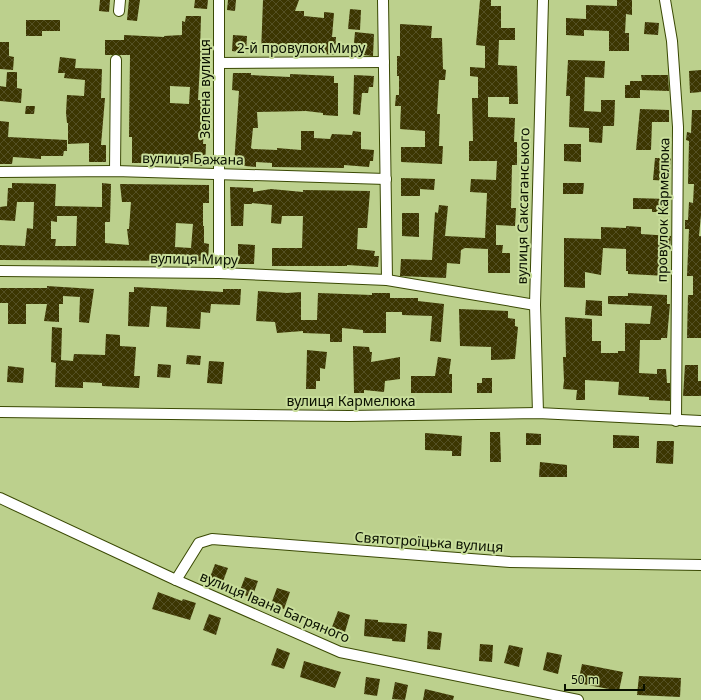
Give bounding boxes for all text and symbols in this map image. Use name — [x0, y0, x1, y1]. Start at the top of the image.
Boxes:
street label: 2-й провулок Миру — [237, 38, 366, 57]
street label: Зелена вулиця — [195, 39, 214, 139]
street label: вулиця Саксаганського — [512, 127, 533, 285]
street label: провулок Кармелюка — [652, 137, 673, 283]
street label: вулиця Бажана — [142, 148, 244, 169]
street label: вулиця Миру — [150, 248, 239, 269]
street label: вулиця Кармелюка — [286, 391, 416, 410]
street label: Святотроїцька вулиця — [354, 527, 504, 556]
street label: вулиця Івана Багряного — [197, 566, 353, 647]
scale bar — [565, 666, 644, 692]
text: 50 m — [571, 671, 599, 688]

